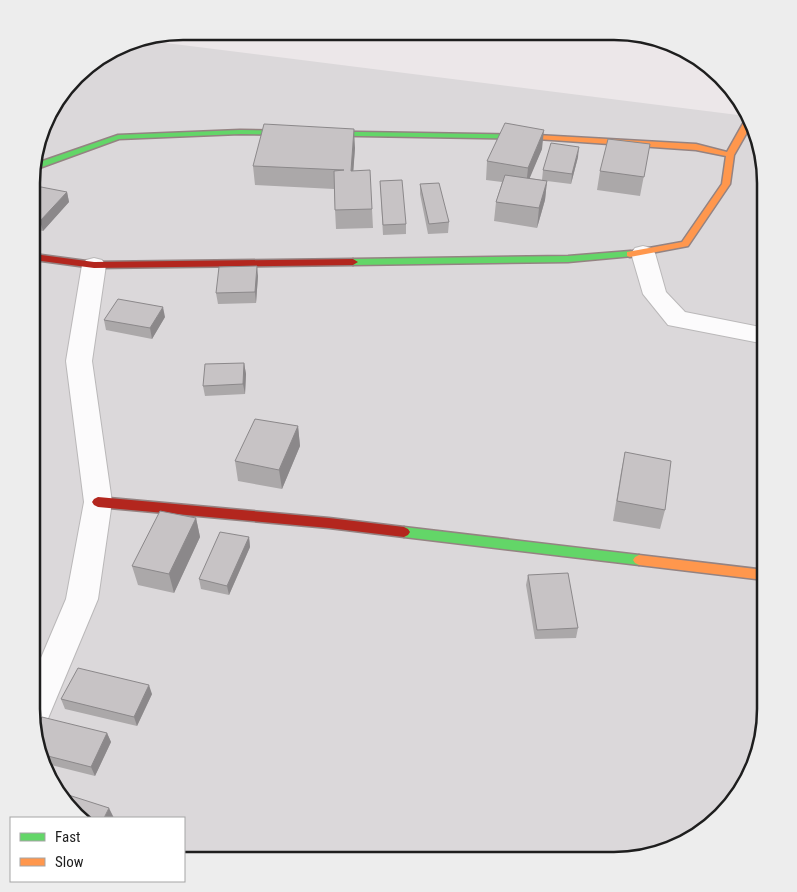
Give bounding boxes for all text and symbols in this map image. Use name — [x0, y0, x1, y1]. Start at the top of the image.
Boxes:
legend — [10, 817, 185, 882]
text: Fast — [55, 828, 80, 846]
text: Slow — [55, 853, 84, 871]

